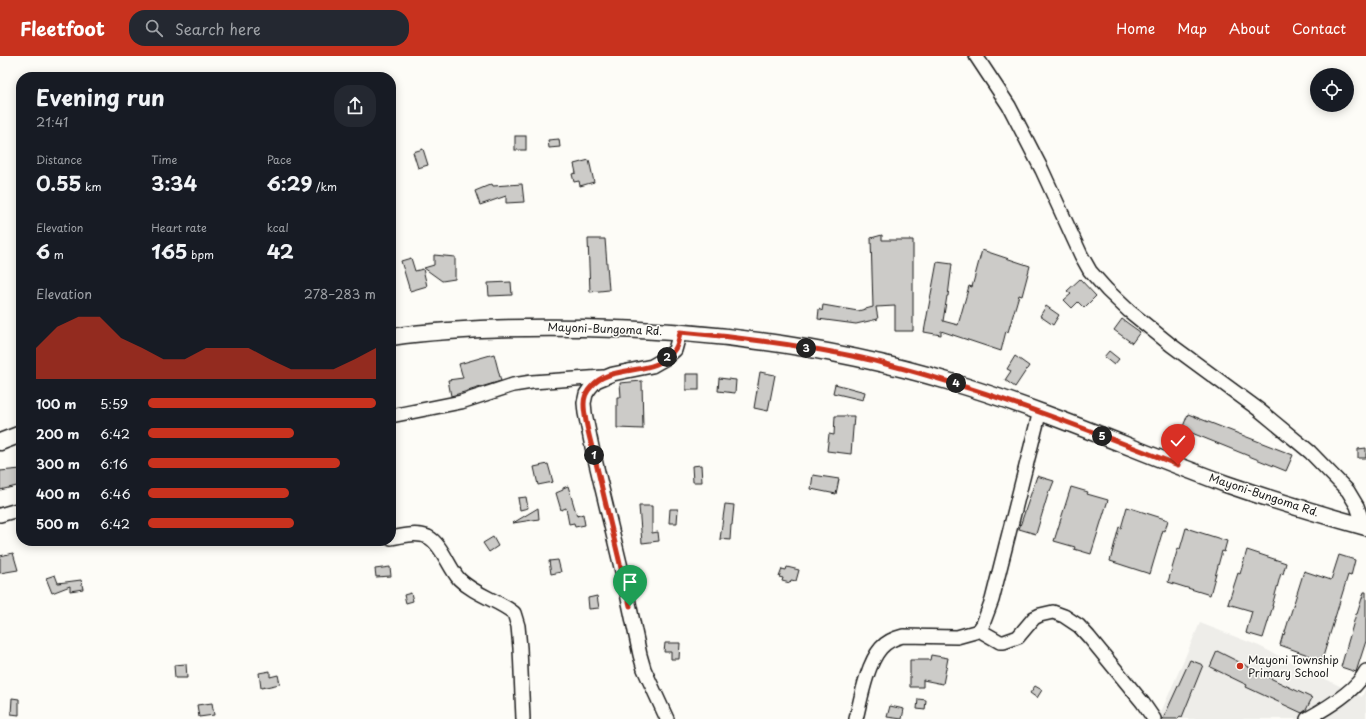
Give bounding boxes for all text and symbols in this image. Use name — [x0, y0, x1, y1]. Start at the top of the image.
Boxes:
search box — [129, 10, 409, 46]
text: Fleetfoot — [20, 14, 105, 42]
icon: search — [143, 17, 165, 39]
text: Search here — [175, 17, 261, 40]
text: Home — [1116, 18, 1155, 39]
text: Map — [1177, 18, 1207, 39]
text: About — [1229, 18, 1270, 39]
text: Contact — [1292, 18, 1346, 39]
map controls — [1310, 68, 1354, 112]
button: locate — [1310, 68, 1354, 112]
text: Evening run — [36, 80, 165, 113]
button: share — [334, 85, 376, 127]
text: 21:41 — [36, 112, 68, 131]
text: Distance — [36, 151, 82, 168]
text: Time — [151, 151, 177, 168]
text: Pace — [267, 151, 291, 168]
text: 0.55 — [36, 168, 81, 198]
text: 3:34 — [151, 168, 197, 198]
text: 6:29 — [267, 168, 313, 198]
text: km — [81, 178, 102, 195]
text: /km — [313, 178, 337, 195]
text: Elevation — [36, 219, 83, 236]
text: Heart rate — [151, 219, 207, 236]
text: kcal — [267, 219, 289, 236]
text: 6 — [36, 236, 50, 266]
text: 165 — [151, 236, 188, 266]
text: 42 — [267, 236, 294, 266]
text: m — [50, 246, 64, 263]
text: bpm — [188, 246, 214, 263]
text: Elevation — [36, 284, 92, 303]
text: 278–283 m — [304, 284, 376, 303]
street label: Mayoni-Bungoma Rd. — [547, 318, 663, 339]
pin: 3 — [796, 338, 816, 358]
text: 3 — [802, 339, 810, 356]
pin: 2 — [657, 347, 677, 367]
text: 2 — [663, 348, 671, 365]
pin: 4 — [946, 373, 966, 393]
text: 4 — [952, 374, 960, 391]
text: 100 m — [36, 394, 77, 413]
text: 5:59 — [100, 394, 128, 413]
text: 200 m — [36, 424, 80, 443]
text: 6:42 — [100, 424, 130, 443]
pin — [1161, 424, 1195, 465]
pin: 5 — [1092, 426, 1112, 446]
text: 5 — [1098, 427, 1106, 444]
icon: check — [1167, 430, 1189, 452]
pin: 1 — [584, 445, 604, 465]
text: 1 — [591, 446, 597, 463]
text: 300 m — [36, 454, 80, 473]
text: 6:16 — [100, 454, 128, 473]
street label: Mayoni-Bungoma Rd. — [1207, 469, 1321, 520]
text: 400 m — [36, 484, 80, 503]
text: 6:46 — [100, 484, 131, 503]
text: 500 m — [36, 514, 79, 533]
text: 6:42 — [100, 514, 130, 533]
pin — [613, 565, 647, 606]
icon: arrive — [619, 571, 641, 593]
place label: Mayoni Township Primary School — [1248, 651, 1339, 681]
marker: Mayoni Township Primary School — [1235, 661, 1245, 671]

